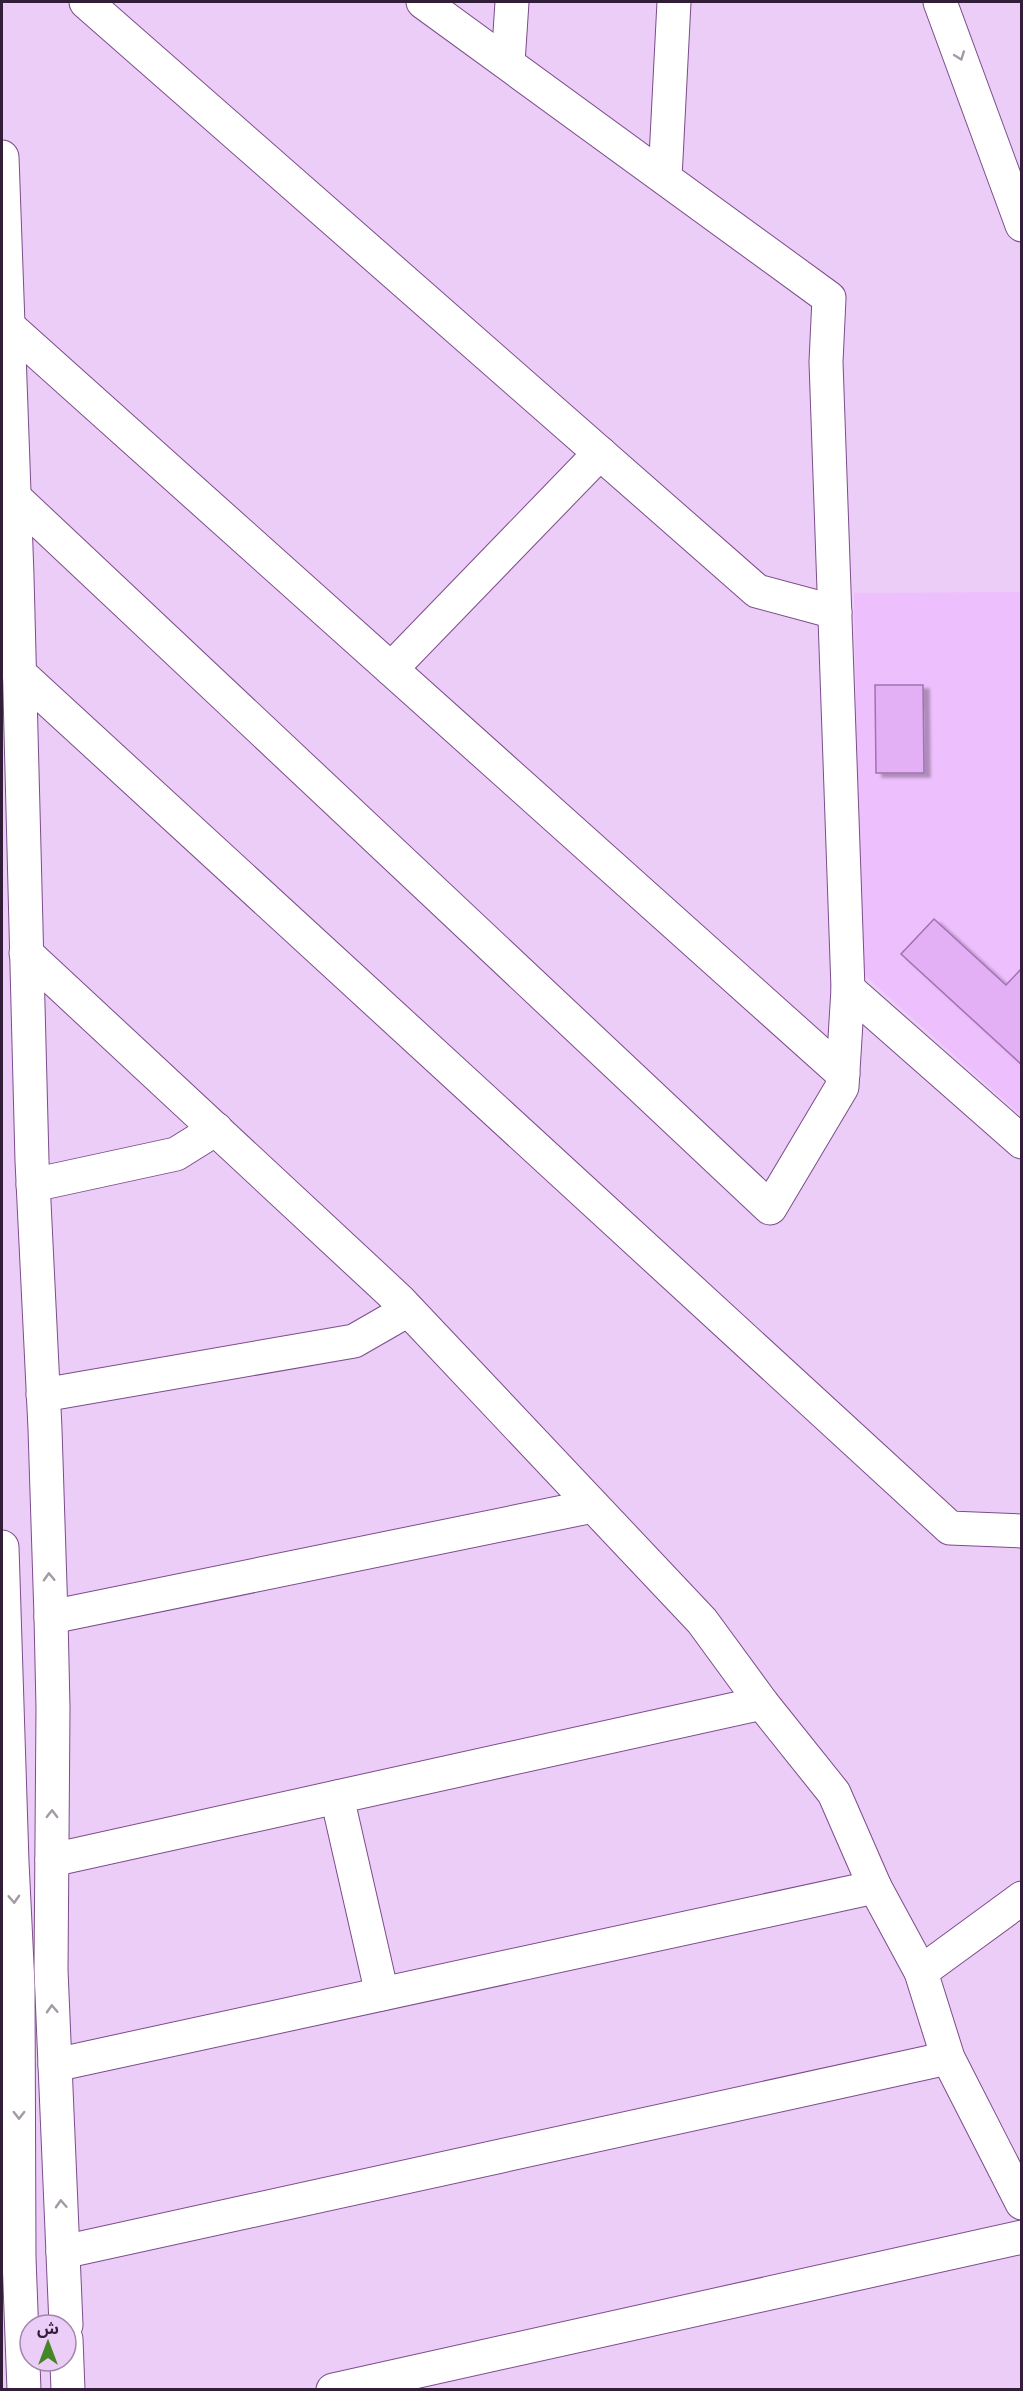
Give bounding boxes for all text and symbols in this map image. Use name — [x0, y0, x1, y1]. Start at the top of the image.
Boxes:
one-way arrow — [953, 51, 966, 61]
one-way arrow — [43, 1572, 56, 1581]
one-way arrow — [46, 1809, 58, 1818]
one-way arrow — [7, 1895, 20, 1904]
one-way arrow — [46, 2004, 59, 2013]
one-way arrow — [13, 2111, 25, 2120]
one-way arrow — [55, 2199, 68, 2208]
north arrow — [18, 2313, 78, 2373]
text: ش — [37, 2320, 59, 2338]

